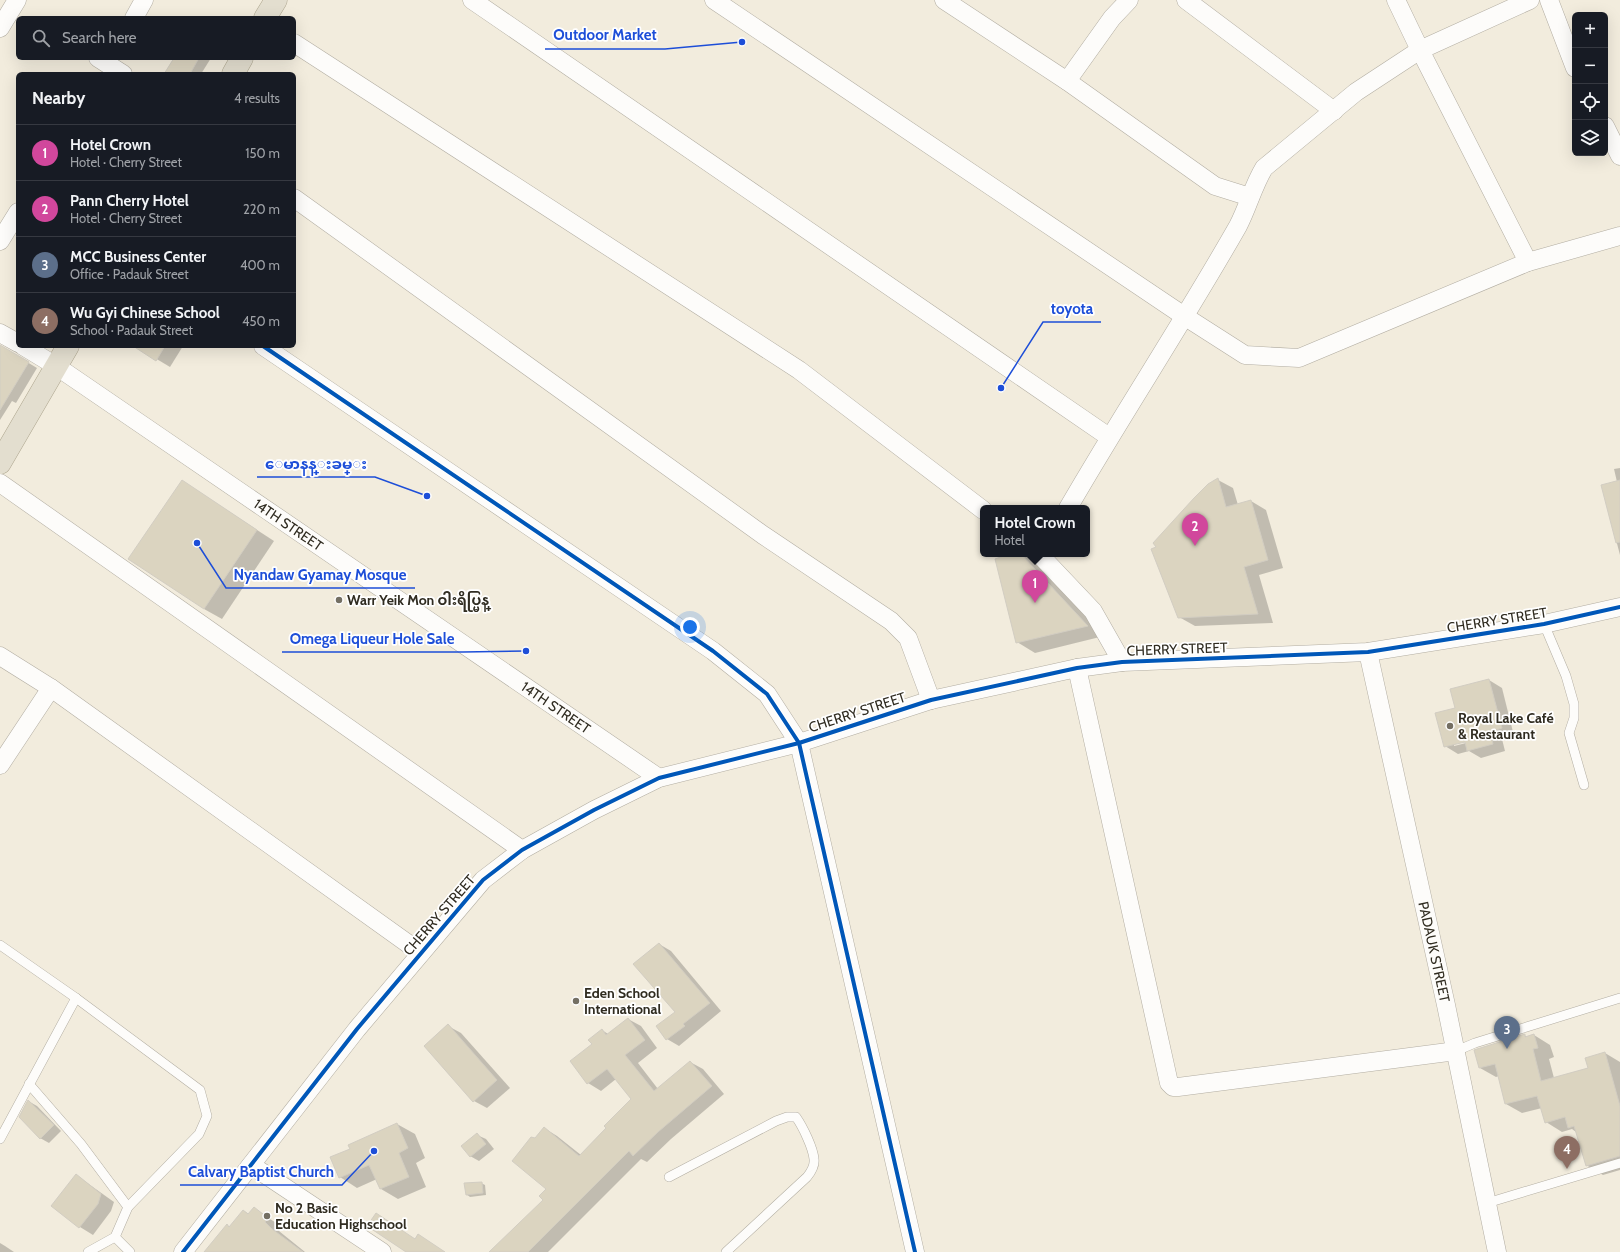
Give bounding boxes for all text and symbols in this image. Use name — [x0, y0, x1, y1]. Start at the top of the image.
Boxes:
map controls — [1572, 12, 1608, 156]
button: + — [1572, 12, 1608, 48]
search box — [16, 16, 296, 60]
callout: Outdoor Market — [545, 22, 665, 49]
text: Outdoor Market — [553, 26, 657, 44]
icon: search — [30, 27, 52, 49]
text: Search here — [62, 29, 137, 47]
button: − — [1572, 48, 1608, 84]
button: locate — [1572, 84, 1608, 120]
text: Nearby — [32, 88, 85, 108]
text: 4 results — [234, 90, 280, 106]
button: layers — [1572, 120, 1608, 156]
text: Hotel Crown — [70, 136, 151, 154]
text: 1 — [43, 145, 47, 161]
text: 150 m — [245, 145, 280, 161]
text: Hotel · Cherry Street — [70, 154, 182, 170]
text: Pann Cherry Hotel — [70, 192, 189, 210]
text: 2 — [42, 201, 48, 217]
text: 220 m — [243, 201, 280, 217]
text: Hotel · Cherry Street — [70, 210, 182, 226]
text: MCC Business Center — [70, 248, 206, 266]
text: 3 — [41, 257, 49, 273]
text: 400 m — [240, 257, 280, 273]
text: Office · Padauk Street — [70, 266, 189, 282]
callout: toyota — [1043, 295, 1101, 322]
text: toyota — [1051, 300, 1094, 318]
text: Wu Gyi Chinese School — [70, 304, 220, 322]
text: 4 — [41, 313, 49, 329]
text: 450 m — [242, 313, 280, 329]
text: School · Padauk Street — [70, 322, 193, 338]
callout: ေမာနန္းခမ္း — [257, 450, 375, 477]
text: ေမာနန္းခမ္း — [265, 455, 367, 476]
street label: 14TH STREET — [250, 495, 327, 555]
popup — [980, 505, 1090, 557]
pin: 2 — [1182, 513, 1208, 546]
text: Hotel Crown — [995, 514, 1075, 532]
text: Hotel — [995, 532, 1025, 548]
callout: Nyandaw Gyamay Mosque — [226, 561, 415, 588]
text: Nyandaw Gyamay Mosque — [234, 566, 407, 584]
pin: 1 — [1022, 570, 1048, 603]
place label: Warr Yeik Mon ဝါးရိပ္မြန္ — [347, 590, 492, 612]
marker: Warr Yeik Mon ဝါးရိပ္မြန္ — [334, 595, 344, 605]
street label: CHERRY STREET — [1446, 603, 1549, 637]
your location — [680, 617, 700, 637]
callout: Omega Liqueur Hole Sale — [282, 625, 463, 652]
text: Omega Liqueur Hole Sale — [290, 630, 455, 648]
street label: CHERRY STREET — [1126, 638, 1228, 660]
street label: 14TH STREET — [518, 678, 594, 738]
street label: CHERRY STREET — [806, 688, 908, 736]
place label: Royal Lake Café & Restaurant — [1458, 709, 1554, 743]
marker: Royal Lake Café & Restaurant — [1445, 721, 1455, 731]
street label: CHERRY STREET — [399, 871, 479, 959]
street label: PADAUK STREET — [1414, 900, 1454, 1004]
place label: Eden School International — [584, 984, 662, 1018]
marker: Eden School International — [571, 996, 581, 1006]
pin: 3 — [1494, 1016, 1520, 1049]
pin: 4 — [1554, 1136, 1580, 1169]
callout: Calvary Baptist Church — [180, 1158, 342, 1185]
text: Calvary Baptist Church — [188, 1163, 334, 1181]
place label: No 2 Basic Education Highschool — [275, 1199, 407, 1233]
marker: No 2 Basic Education Highschool — [262, 1211, 272, 1221]

